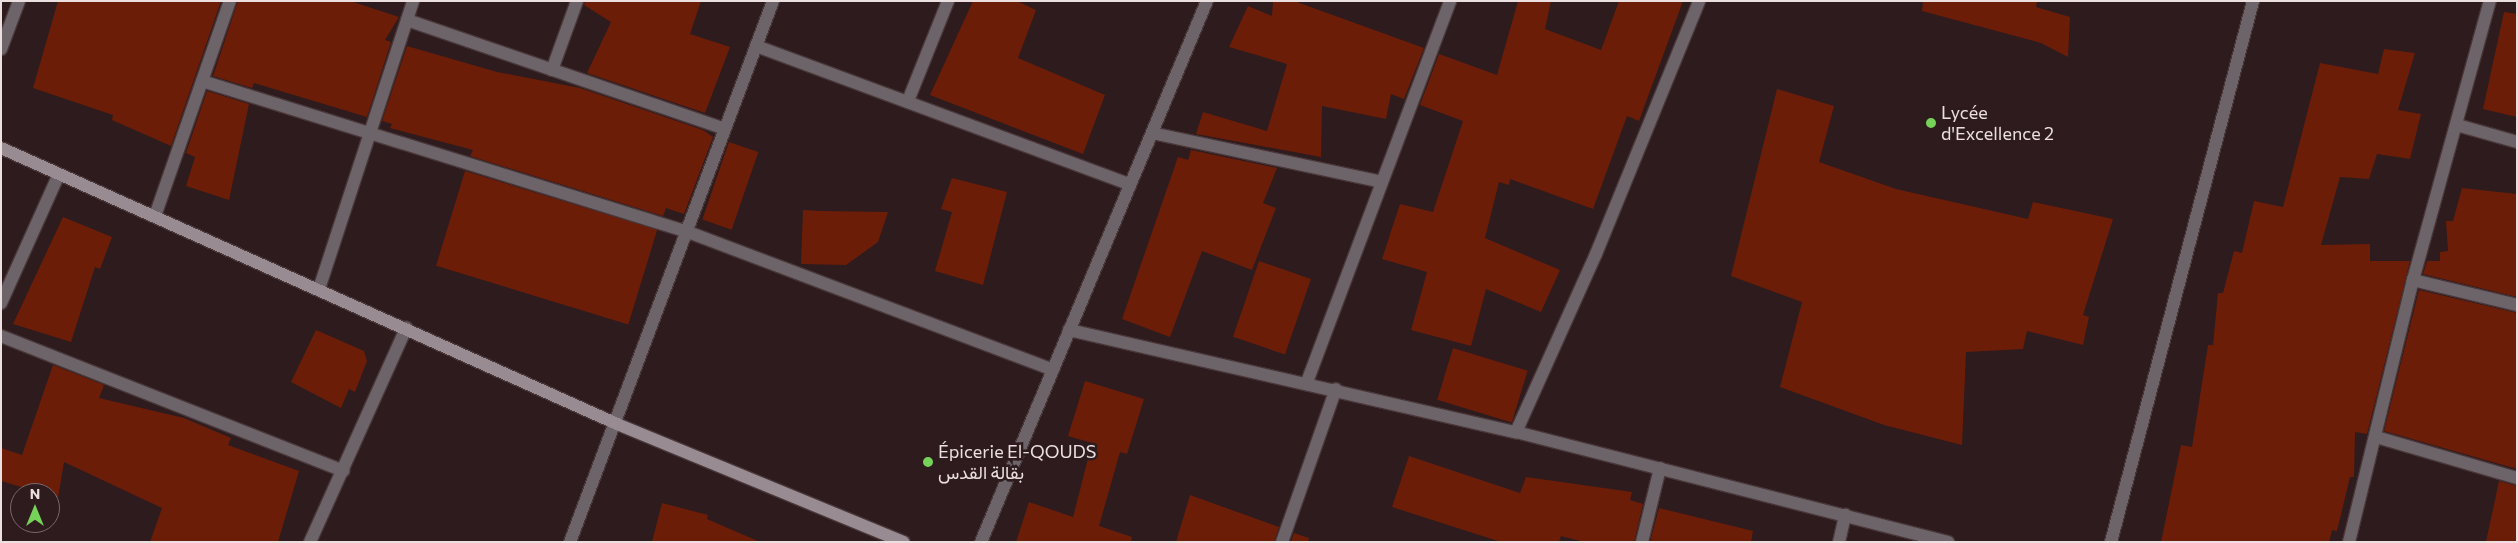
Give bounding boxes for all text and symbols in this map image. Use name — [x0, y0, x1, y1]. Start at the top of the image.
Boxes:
place label: Lycée d'Excellence 2 — [1941, 102, 2054, 144]
marker: Lycée d'Excellence 2 — [1925, 117, 1937, 129]
place label: Épicerie El-QOUDS بقالة القدس — [938, 441, 1096, 484]
marker: Épicerie El-QOUDS بقالة القدس — [922, 456, 934, 468]
north arrow — [10, 483, 60, 533]
text: N — [30, 485, 40, 502]

